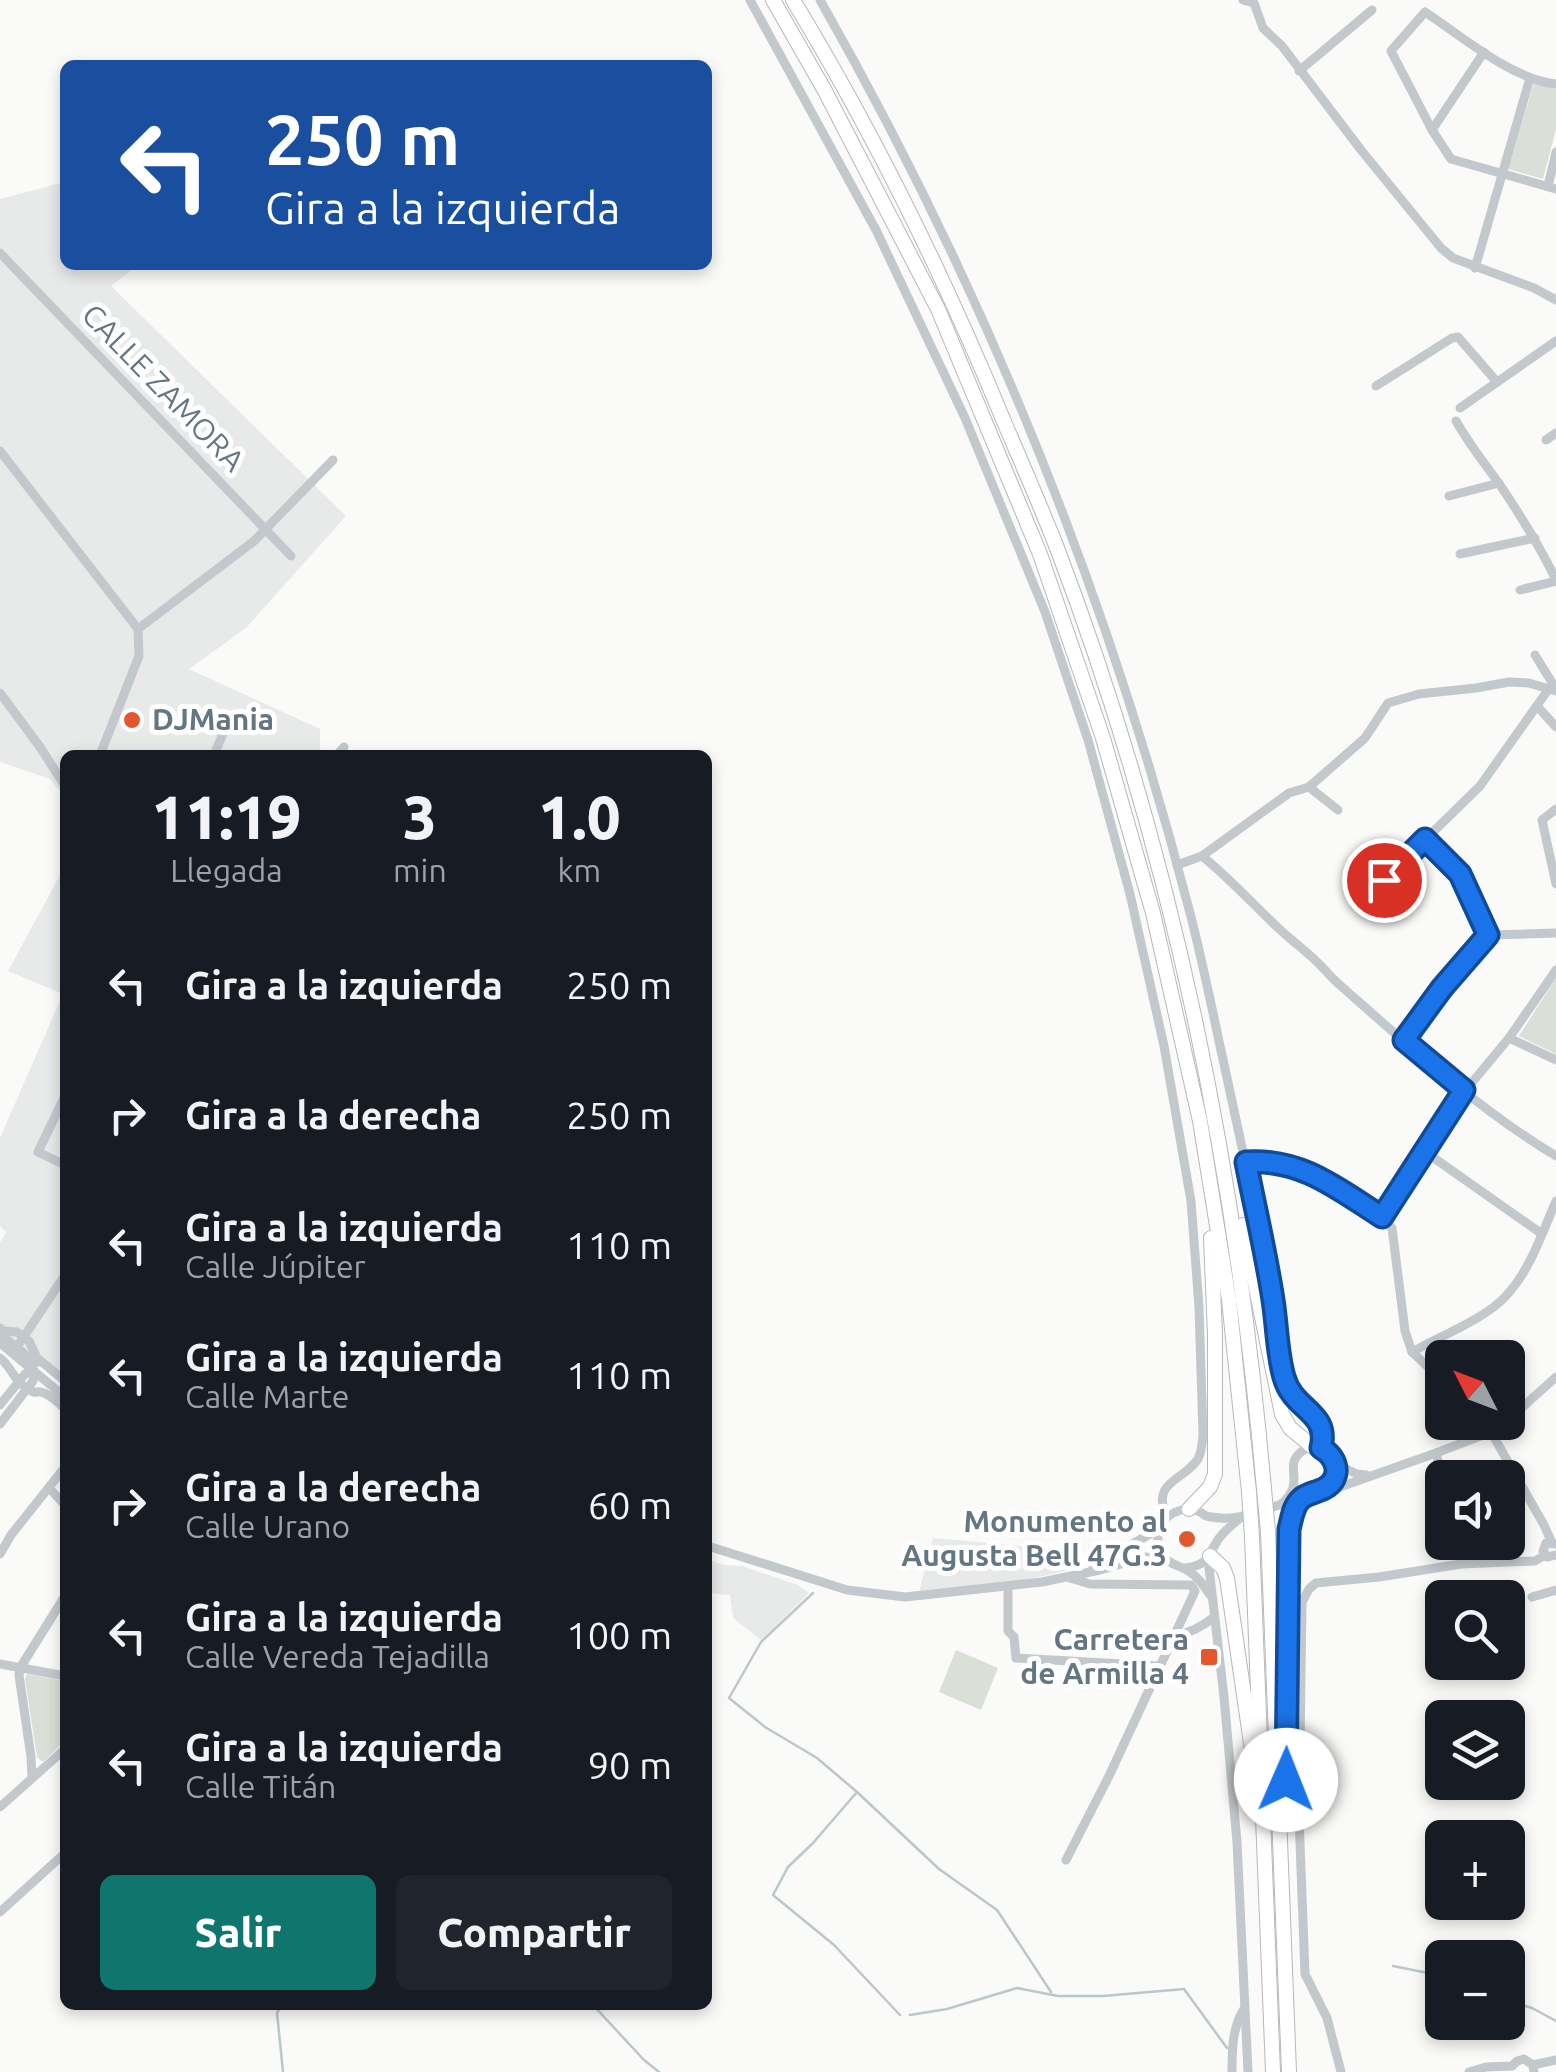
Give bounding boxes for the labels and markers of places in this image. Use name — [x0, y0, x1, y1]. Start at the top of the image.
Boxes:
place label: DJMania — [152, 702, 274, 736]
marker: DJMania — [121, 709, 143, 731]
pin — [1342, 838, 1427, 923]
place label: Monumento al Augusta Bell 47G.3 — [901, 1504, 1167, 1572]
marker: Monumento al Augusta Bell 47G.3 — [1176, 1528, 1198, 1550]
place label: Carretera de Armilla 4 — [1020, 1622, 1189, 1690]
marker: Carretera de Armilla 4 — [1198, 1646, 1220, 1668]

